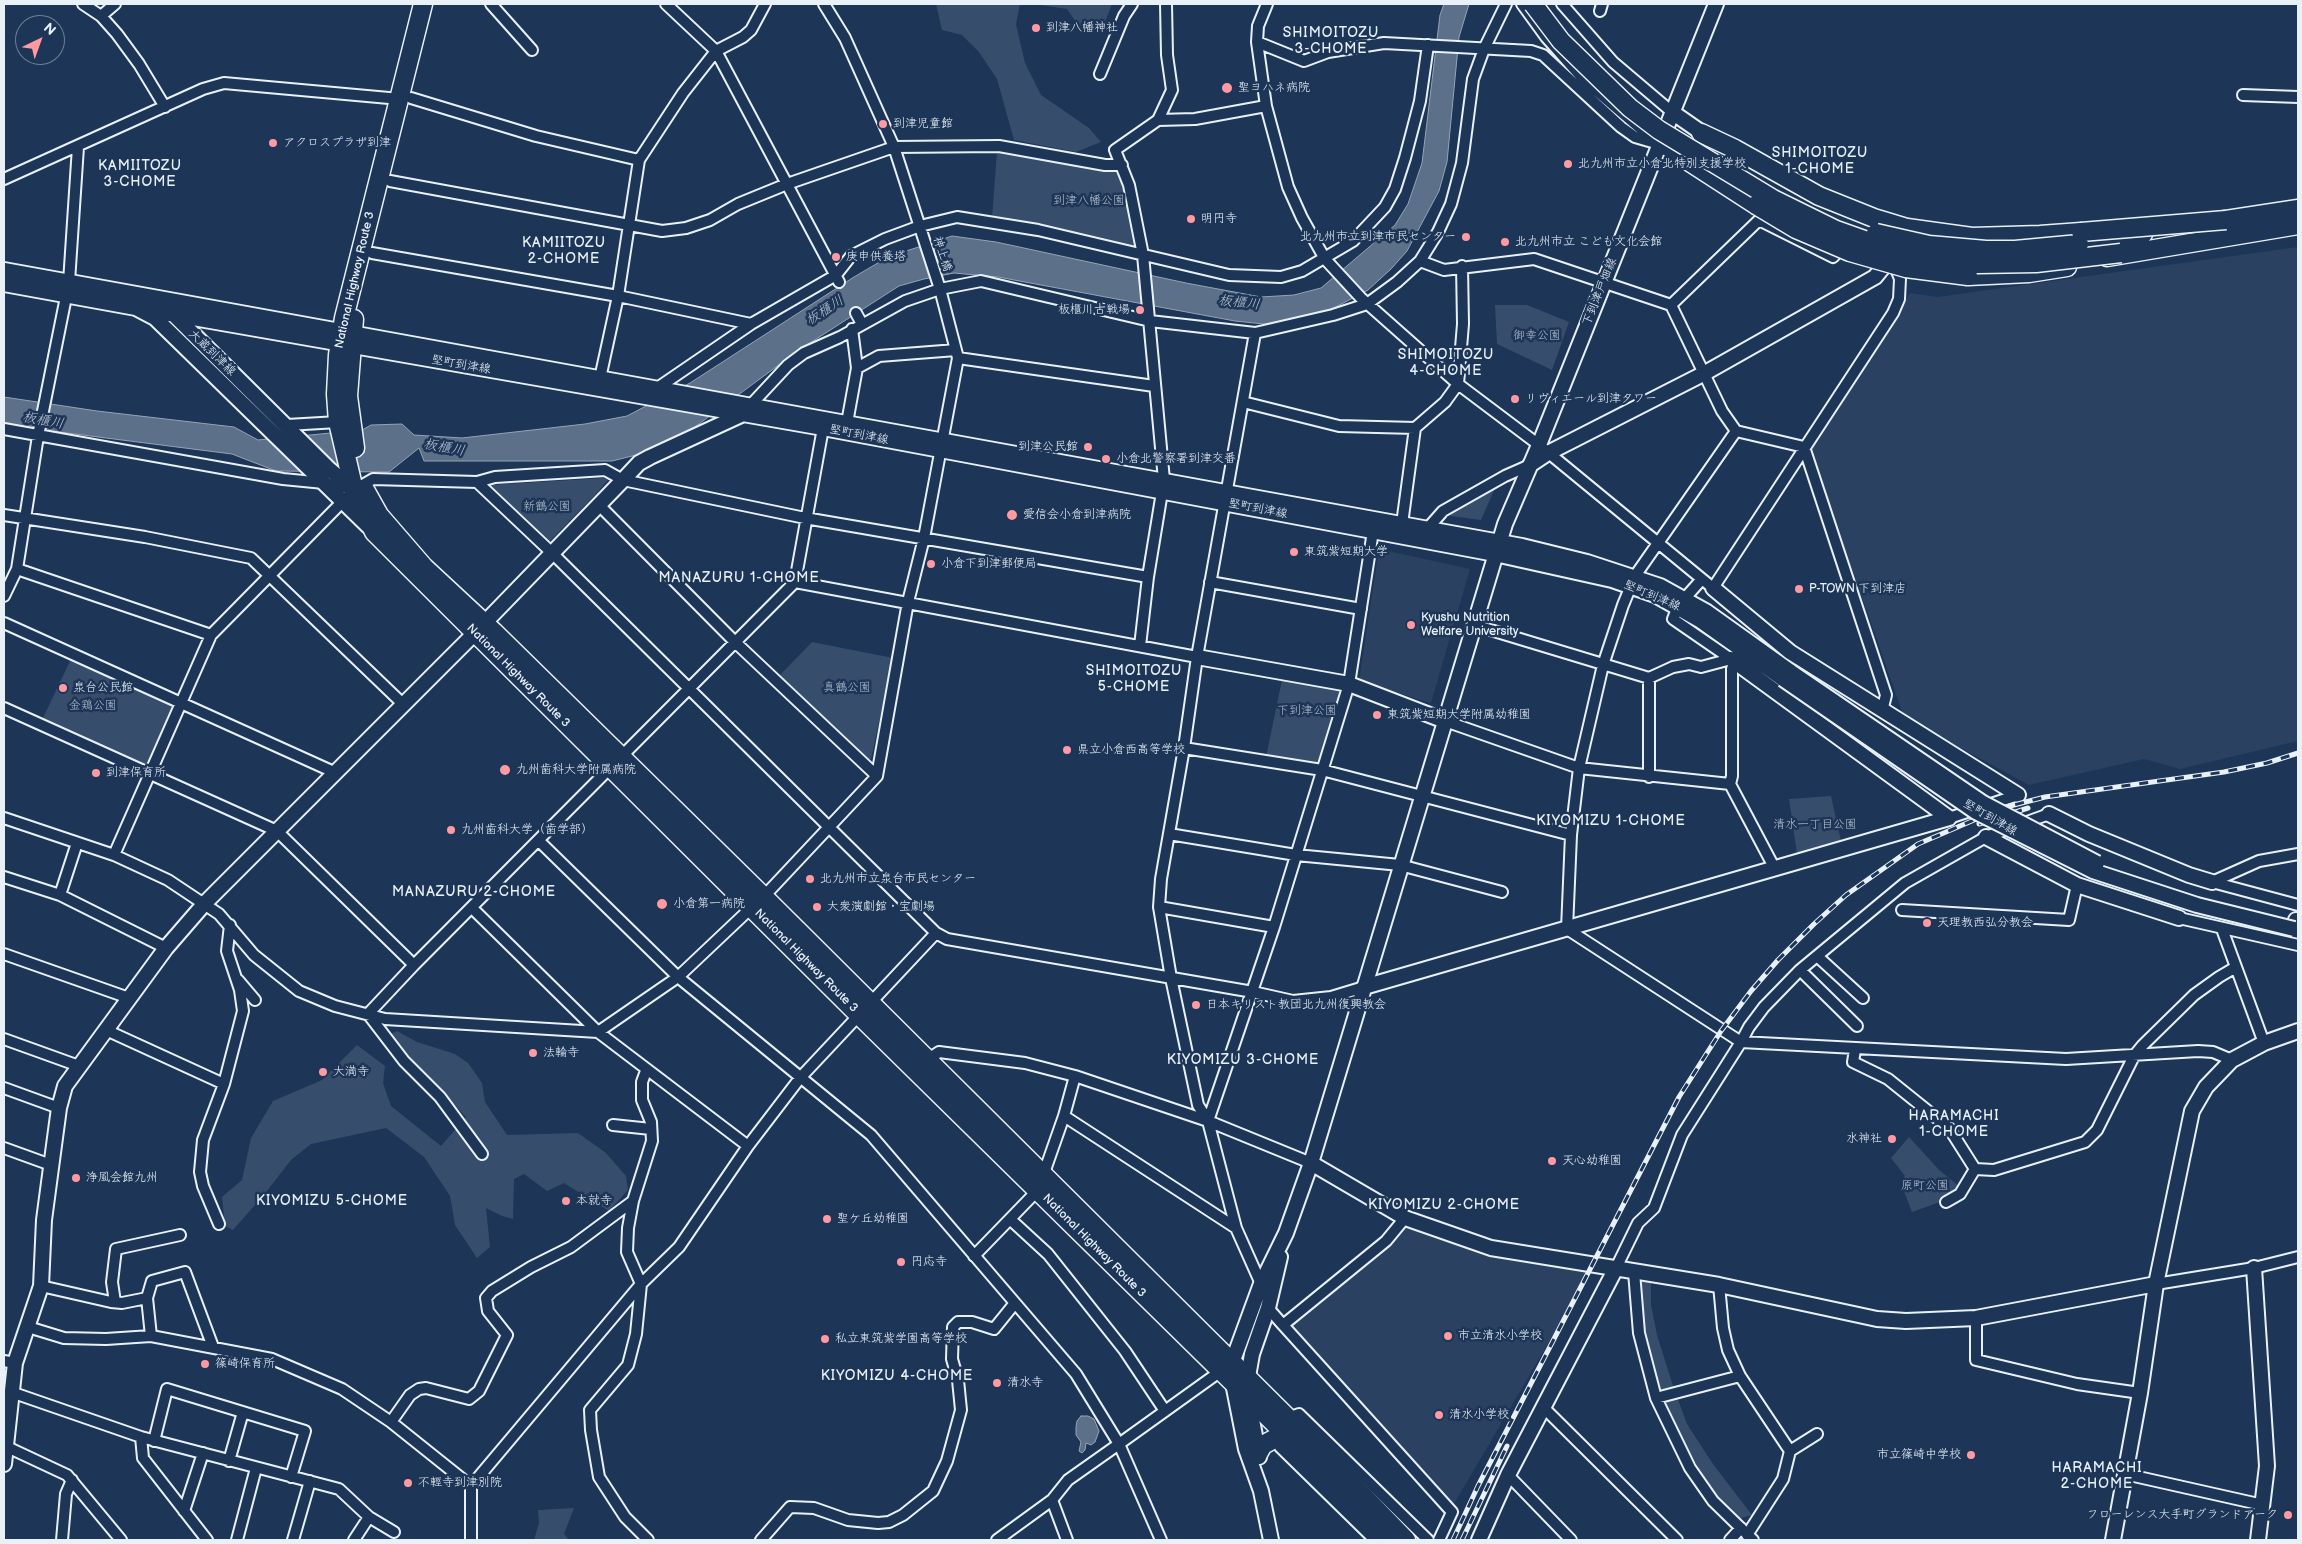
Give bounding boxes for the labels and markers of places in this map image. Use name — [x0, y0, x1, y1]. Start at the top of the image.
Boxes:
place label: 到津八幡神社 — [1046, 21, 1118, 35]
marker: 到津八幡神社 — [1030, 22, 1042, 34]
marker: 聖ヨハネ病院 — [1220, 81, 1234, 95]
place label: 聖ヨハネ病院 — [1238, 81, 1310, 95]
place label: 到津児童館 — [893, 117, 953, 131]
marker: 到津児童館 — [877, 118, 889, 130]
place label: アクロスプラザ到津 — [283, 136, 391, 150]
marker: アクロスプラザ到津 — [267, 137, 279, 149]
place label: 北九州市立小倉北特別支援学校 — [1578, 157, 1746, 171]
marker: 北九州市立小倉北特別支援学校 — [1562, 158, 1574, 170]
place label: 明円寺 — [1201, 212, 1237, 226]
marker: 明円寺 — [1185, 213, 1197, 225]
place label: 北九州市立到津市民センター — [1300, 230, 1456, 244]
marker: 北九州市立到津市民センター — [1460, 231, 1472, 243]
place label: 北九州市立 こども文化会館 — [1515, 235, 1662, 249]
marker: 北九州市立 こども文化会館 — [1499, 236, 1511, 248]
place label: 庚申供養塔 — [846, 250, 906, 264]
marker: 庚申供養塔 — [830, 251, 842, 263]
place label: 板櫃川古戦場 — [1058, 303, 1130, 317]
marker: 板櫃川古戦場 — [1134, 304, 1146, 316]
place label: リヴィエール到津タワー — [1525, 392, 1657, 406]
marker: リヴィエール到津タワー — [1509, 393, 1521, 405]
place label: 到津公民館 — [1018, 440, 1078, 454]
marker: 到津公民館 — [1082, 441, 1094, 453]
place label: 小倉北警察署到津交番 — [1116, 452, 1236, 466]
marker: 小倉北警察署到津交番 — [1100, 453, 1112, 465]
marker: 愛信会小倉到津病院 — [1005, 508, 1019, 522]
place label: 愛信会小倉到津病院 — [1023, 508, 1131, 522]
place label: 東筑紫短期大学 — [1304, 545, 1388, 559]
marker: 東筑紫短期大学 — [1288, 546, 1300, 558]
place label: 小倉下到津郵便局 — [941, 557, 1037, 571]
marker: 小倉下到津郵便局 — [925, 558, 937, 570]
place label: P-TOWN 下到津店 — [1809, 582, 1906, 596]
marker: P-TOWN 下到津店 — [1793, 583, 1805, 595]
place label: Kyushu Nutrition Welfare University — [1421, 611, 1518, 639]
marker: Kyushu Nutrition Welfare University — [1405, 619, 1417, 631]
place label: 泉台公民館 — [73, 681, 133, 695]
marker: 泉台公民館 — [57, 682, 69, 694]
place label: 東筑紫短期大学附属幼稚園 — [1387, 708, 1531, 722]
marker: 東筑紫短期大学附属幼稚園 — [1371, 709, 1383, 721]
place label: 県立小倉西高等学校 — [1077, 743, 1185, 757]
marker: 県立小倉西高等学校 — [1061, 744, 1073, 756]
marker: 九州歯科大学附属病院 — [498, 763, 512, 777]
place label: 九州歯科大学附属病院 — [516, 763, 636, 777]
place label: 到津保育所 — [106, 766, 166, 780]
marker: 到津保育所 — [90, 767, 102, 779]
place label: 九州歯科大学（歯学部） — [461, 823, 593, 837]
marker: 九州歯科大学（歯学部） — [445, 824, 457, 836]
place label: 北九州市立泉台市民センター — [820, 872, 976, 886]
marker: 北九州市立泉台市民センター — [804, 873, 816, 885]
marker: 小倉第一病院 — [655, 897, 669, 911]
place label: 小倉第一病院 — [673, 897, 745, 911]
place label: 大衆演劇館・宝劇場 — [827, 900, 935, 914]
marker: 大衆演劇館・宝劇場 — [811, 901, 823, 913]
place label: 天理教西弘分教会 — [1937, 916, 2033, 930]
marker: 天理教西弘分教会 — [1921, 917, 1933, 929]
place label: 日本キリスト教団北九州復興教会 — [1206, 998, 1386, 1012]
marker: 日本キリスト教団北九州復興教会 — [1190, 999, 1202, 1011]
place label: 法輪寺 — [543, 1046, 579, 1060]
marker: 法輪寺 — [527, 1047, 539, 1059]
place label: 大満寺 — [333, 1065, 369, 1079]
marker: 大満寺 — [317, 1066, 329, 1078]
place label: 水神社 — [1846, 1132, 1882, 1146]
marker: 水神社 — [1886, 1133, 1898, 1145]
place label: 天心幼稚園 — [1562, 1154, 1622, 1168]
marker: 天心幼稚園 — [1546, 1155, 1558, 1167]
place label: 浄風会館九州 — [86, 1171, 158, 1185]
marker: 浄風会館九州 — [70, 1172, 82, 1184]
place label: 本就寺 — [576, 1194, 612, 1208]
marker: 本就寺 — [560, 1195, 572, 1207]
place label: 聖ケ丘幼稚園 — [837, 1212, 909, 1226]
marker: 聖ケ丘幼稚園 — [821, 1213, 833, 1225]
place label: 円応寺 — [911, 1255, 947, 1269]
marker: 円応寺 — [895, 1256, 907, 1268]
place label: 市立清水小学校 — [1458, 1329, 1542, 1343]
marker: 市立清水小学校 — [1442, 1330, 1454, 1342]
place label: 私立東筑紫学園高等学校 — [835, 1332, 967, 1346]
marker: 私立東筑紫学園高等学校 — [819, 1333, 831, 1345]
place label: 篠崎保育所 — [215, 1357, 275, 1371]
marker: 篠崎保育所 — [199, 1358, 211, 1370]
place label: 清水寺 — [1007, 1376, 1043, 1390]
marker: 清水寺 — [991, 1377, 1003, 1389]
place label: 清水小学校 — [1449, 1408, 1509, 1422]
marker: 清水小学校 — [1433, 1409, 1445, 1421]
place label: 市立篠崎中学校 — [1877, 1448, 1961, 1462]
marker: 市立篠崎中学校 — [1965, 1449, 1977, 1461]
place label: 不輕寺到津別院 — [418, 1476, 502, 1490]
marker: 不輕寺到津別院 — [402, 1477, 414, 1489]
place label: フローレンス大手町グランドアーク — [2086, 1508, 2278, 1522]
marker: フローレンス大手町グランドアーク — [2282, 1509, 2294, 1521]

